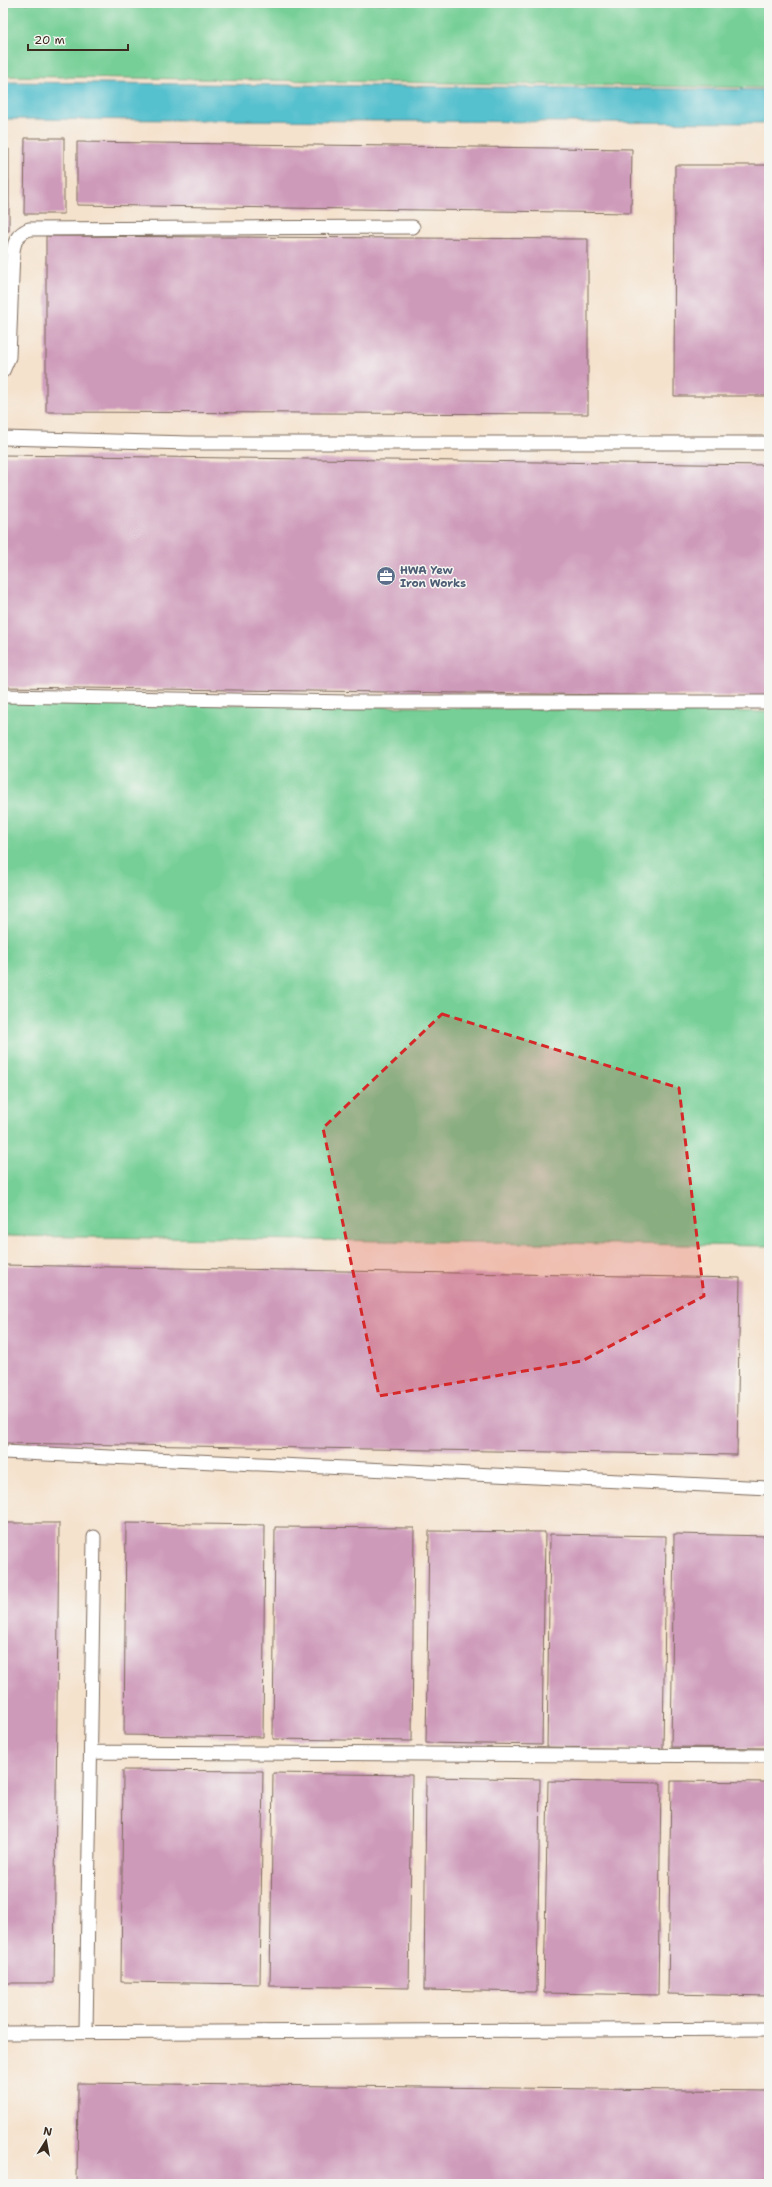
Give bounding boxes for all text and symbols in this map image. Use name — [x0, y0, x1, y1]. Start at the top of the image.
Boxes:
scale bar — [28, 26, 128, 52]
text: 20 m — [34, 32, 65, 48]
place label: HWA Yew Iron Works — [400, 563, 466, 591]
office icon: HWA Yew Iron Works — [375, 565, 397, 587]
north arrow — [26, 2121, 66, 2161]
text: N — [42, 2123, 54, 2140]

